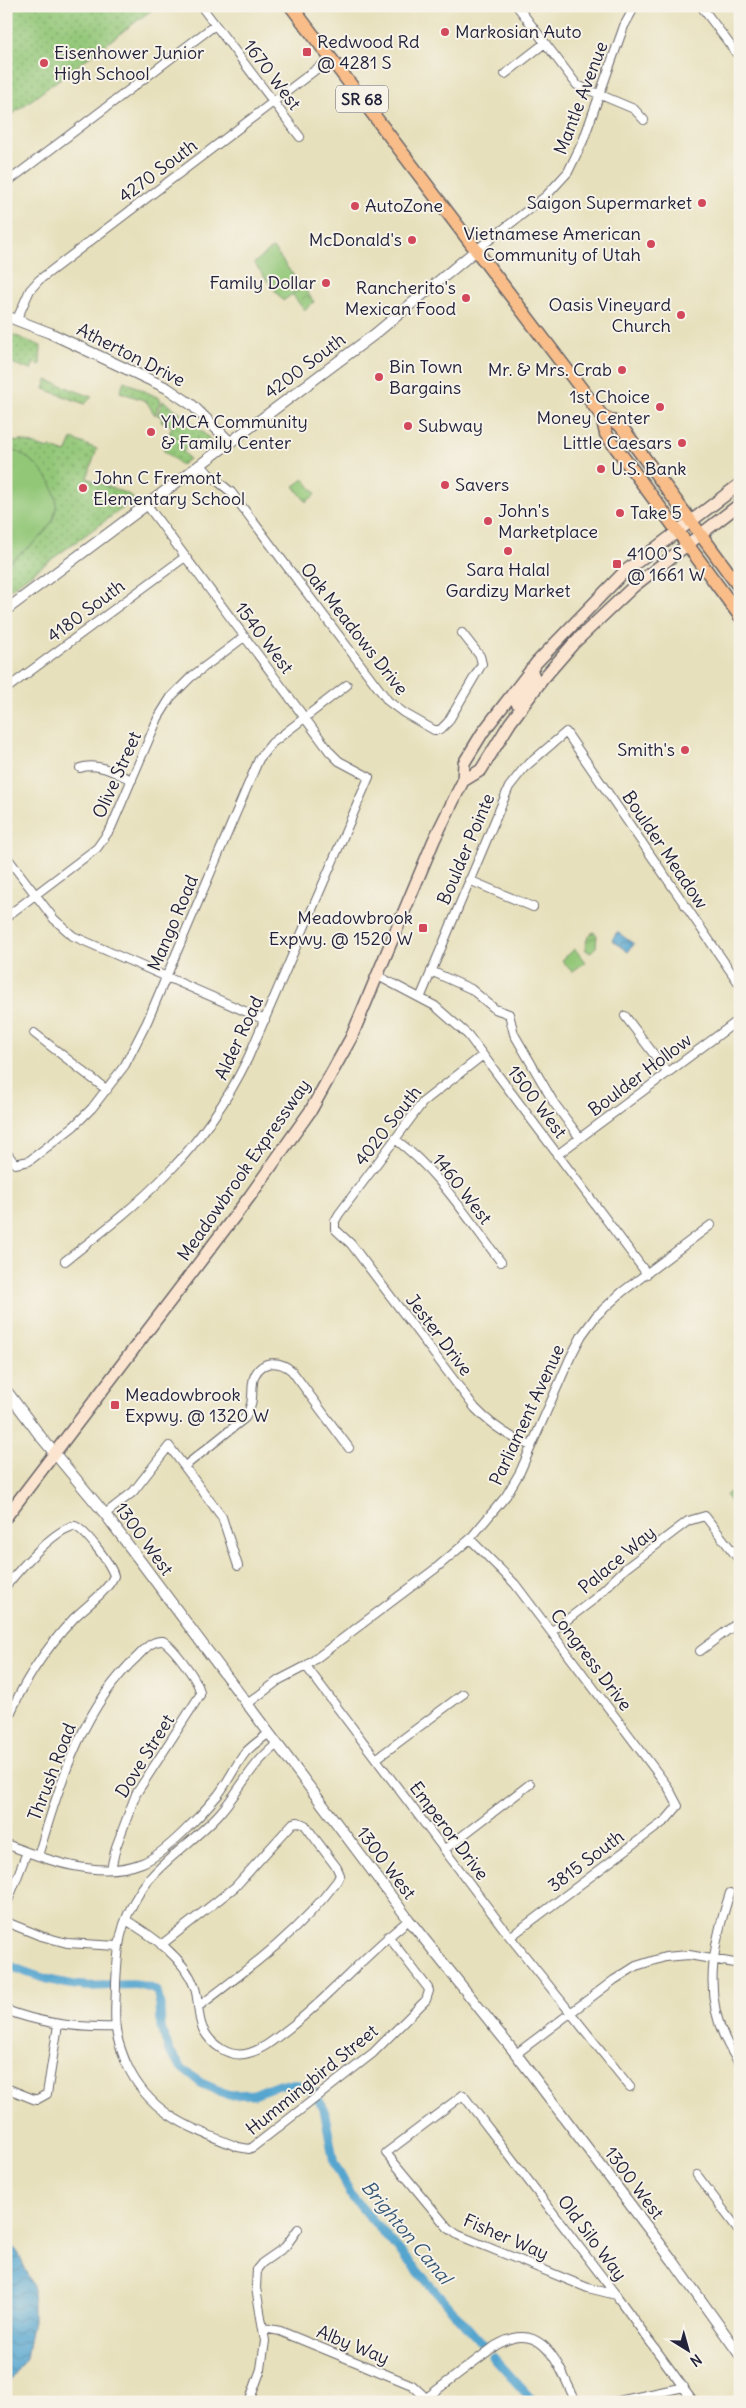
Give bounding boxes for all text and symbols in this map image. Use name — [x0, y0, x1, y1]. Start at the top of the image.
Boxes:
place label: Markosian Auto — [455, 20, 582, 43]
marker: Markosian Auto — [439, 26, 451, 38]
place label: Redwood Rd @ 4281 S — [317, 30, 420, 74]
street label: 1670 West — [238, 35, 306, 114]
street label: Mantle Avenue — [548, 38, 613, 158]
place label: Eisenhower Junior High School — [54, 41, 205, 85]
marker: Redwood Rd @ 4281 S — [301, 46, 313, 58]
marker: Eisenhower Junior High School — [38, 57, 50, 69]
road number: SR 68 — [336, 86, 388, 112]
street label: 4270 South — [114, 134, 201, 208]
place label: Saigon Supermarket — [527, 191, 692, 214]
place label: AutoZone — [365, 194, 443, 217]
marker: Saigon Supermarket — [696, 197, 708, 209]
marker: AutoZone — [349, 200, 361, 212]
place label: Vietnamese American Community of Utah — [463, 222, 641, 266]
place label: McDonald's — [309, 228, 402, 251]
marker: McDonald's — [406, 234, 418, 246]
marker: Vietnamese American Community of Utah — [645, 238, 657, 250]
place label: Family Dollar — [209, 271, 317, 294]
place label: Rancherito's Mexican Food — [345, 276, 456, 320]
marker: Family Dollar — [320, 277, 332, 289]
marker: Rancherito's Mexican Food — [460, 292, 472, 304]
place label: Oasis Vineyard Church — [548, 293, 671, 337]
marker: Oasis Vineyard Church — [675, 309, 687, 321]
street label: Atherton Drive — [73, 317, 189, 392]
street label: 4200 South — [260, 328, 350, 403]
place label: Bin Town Bargains — [389, 355, 462, 399]
place label: Mr. & Mrs. Crab — [488, 358, 612, 381]
marker: Mr. & Mrs. Crab — [616, 364, 628, 376]
marker: Bin Town Bargains — [373, 371, 385, 383]
place label: 1st Choice Money Center — [537, 385, 651, 429]
marker: 1st Choice Money Center — [654, 401, 666, 413]
place label: YMCA Community & Family Center — [161, 410, 308, 454]
place label: Subway — [418, 414, 483, 437]
marker: Subway — [402, 420, 414, 432]
marker: YMCA Community & Family Center — [145, 426, 157, 438]
place label: Little Caesars — [562, 431, 672, 454]
marker: Little Caesars — [676, 437, 688, 449]
place label: U.S. Bank — [611, 457, 687, 480]
marker: U.S. Bank — [595, 463, 607, 475]
place label: John C Fremont Elementary School — [93, 466, 245, 510]
place label: Savers — [455, 473, 509, 496]
marker: Savers — [439, 479, 451, 491]
marker: John C Fremont Elementary School — [77, 482, 89, 494]
place label: John's Marketplace — [498, 499, 598, 543]
place label: Take 5 — [630, 501, 682, 524]
marker: Take 5 — [614, 507, 626, 519]
marker: John's Marketplace — [482, 515, 494, 527]
place label: 4100 S @ 1661 W — [627, 542, 705, 586]
marker: Sara Halal Gardizy Market — [502, 545, 514, 557]
street label: Oak Meadows Drive — [295, 558, 413, 700]
place label: Sara Halal Gardizy Market — [445, 558, 571, 602]
marker: 4100 S @ 1661 W — [611, 558, 623, 570]
street label: 4180 South — [42, 574, 129, 647]
street label: 1540 West — [230, 597, 299, 678]
street label: Olive Street — [87, 728, 146, 822]
place label: Smith's — [617, 738, 675, 761]
marker: Smith's — [679, 744, 691, 756]
street label: Boulder Meadow — [617, 786, 713, 913]
street label: Boulder Pointe — [432, 790, 499, 908]
street label: Mango Road — [142, 871, 203, 974]
place label: Meadowbrook Expwy. @ 1520 W — [269, 906, 413, 950]
marker: Meadowbrook Expwy. @ 1520 W — [417, 922, 429, 934]
street label: Alder Road — [209, 992, 268, 1083]
street label: Boulder Hollow — [583, 1028, 696, 1121]
street label: 1500 West — [503, 1061, 572, 1143]
street label: Meadowbrook Expressway — [172, 1074, 315, 1265]
street label: 4020 South — [349, 1081, 426, 1170]
street label: 1460 West — [428, 1149, 497, 1229]
street label: Jester Drive — [401, 1289, 478, 1380]
street label: Parliament Avenue — [484, 1341, 569, 1489]
place label: Meadowbrook Expwy. @ 1320 W — [125, 1383, 269, 1427]
marker: Meadowbrook Expwy. @ 1320 W — [109, 1399, 121, 1411]
street label: 1300 West — [110, 1498, 179, 1580]
street label: Palace Way — [573, 1521, 660, 1599]
street label: Congress Drive — [546, 1604, 637, 1715]
street label: Dove Street — [110, 1710, 179, 1802]
street label: Thrush Road — [22, 1719, 81, 1824]
street label: Emperor Drive — [405, 1777, 494, 1885]
street label: 1300 West — [352, 1822, 421, 1904]
street label: 3815 South — [543, 1824, 628, 1897]
street label: Hummingbird Street — [241, 2019, 382, 2140]
street label: 1300 West — [600, 2142, 669, 2224]
water label: Brighton Canal — [357, 2175, 459, 2291]
street label: Old Silo Way — [553, 2190, 632, 2285]
street label: Fisher Way — [460, 2208, 552, 2265]
street label: Alby Way — [314, 2320, 393, 2369]
north arrow — [664, 2326, 714, 2376]
text: N — [687, 2350, 705, 2370]

